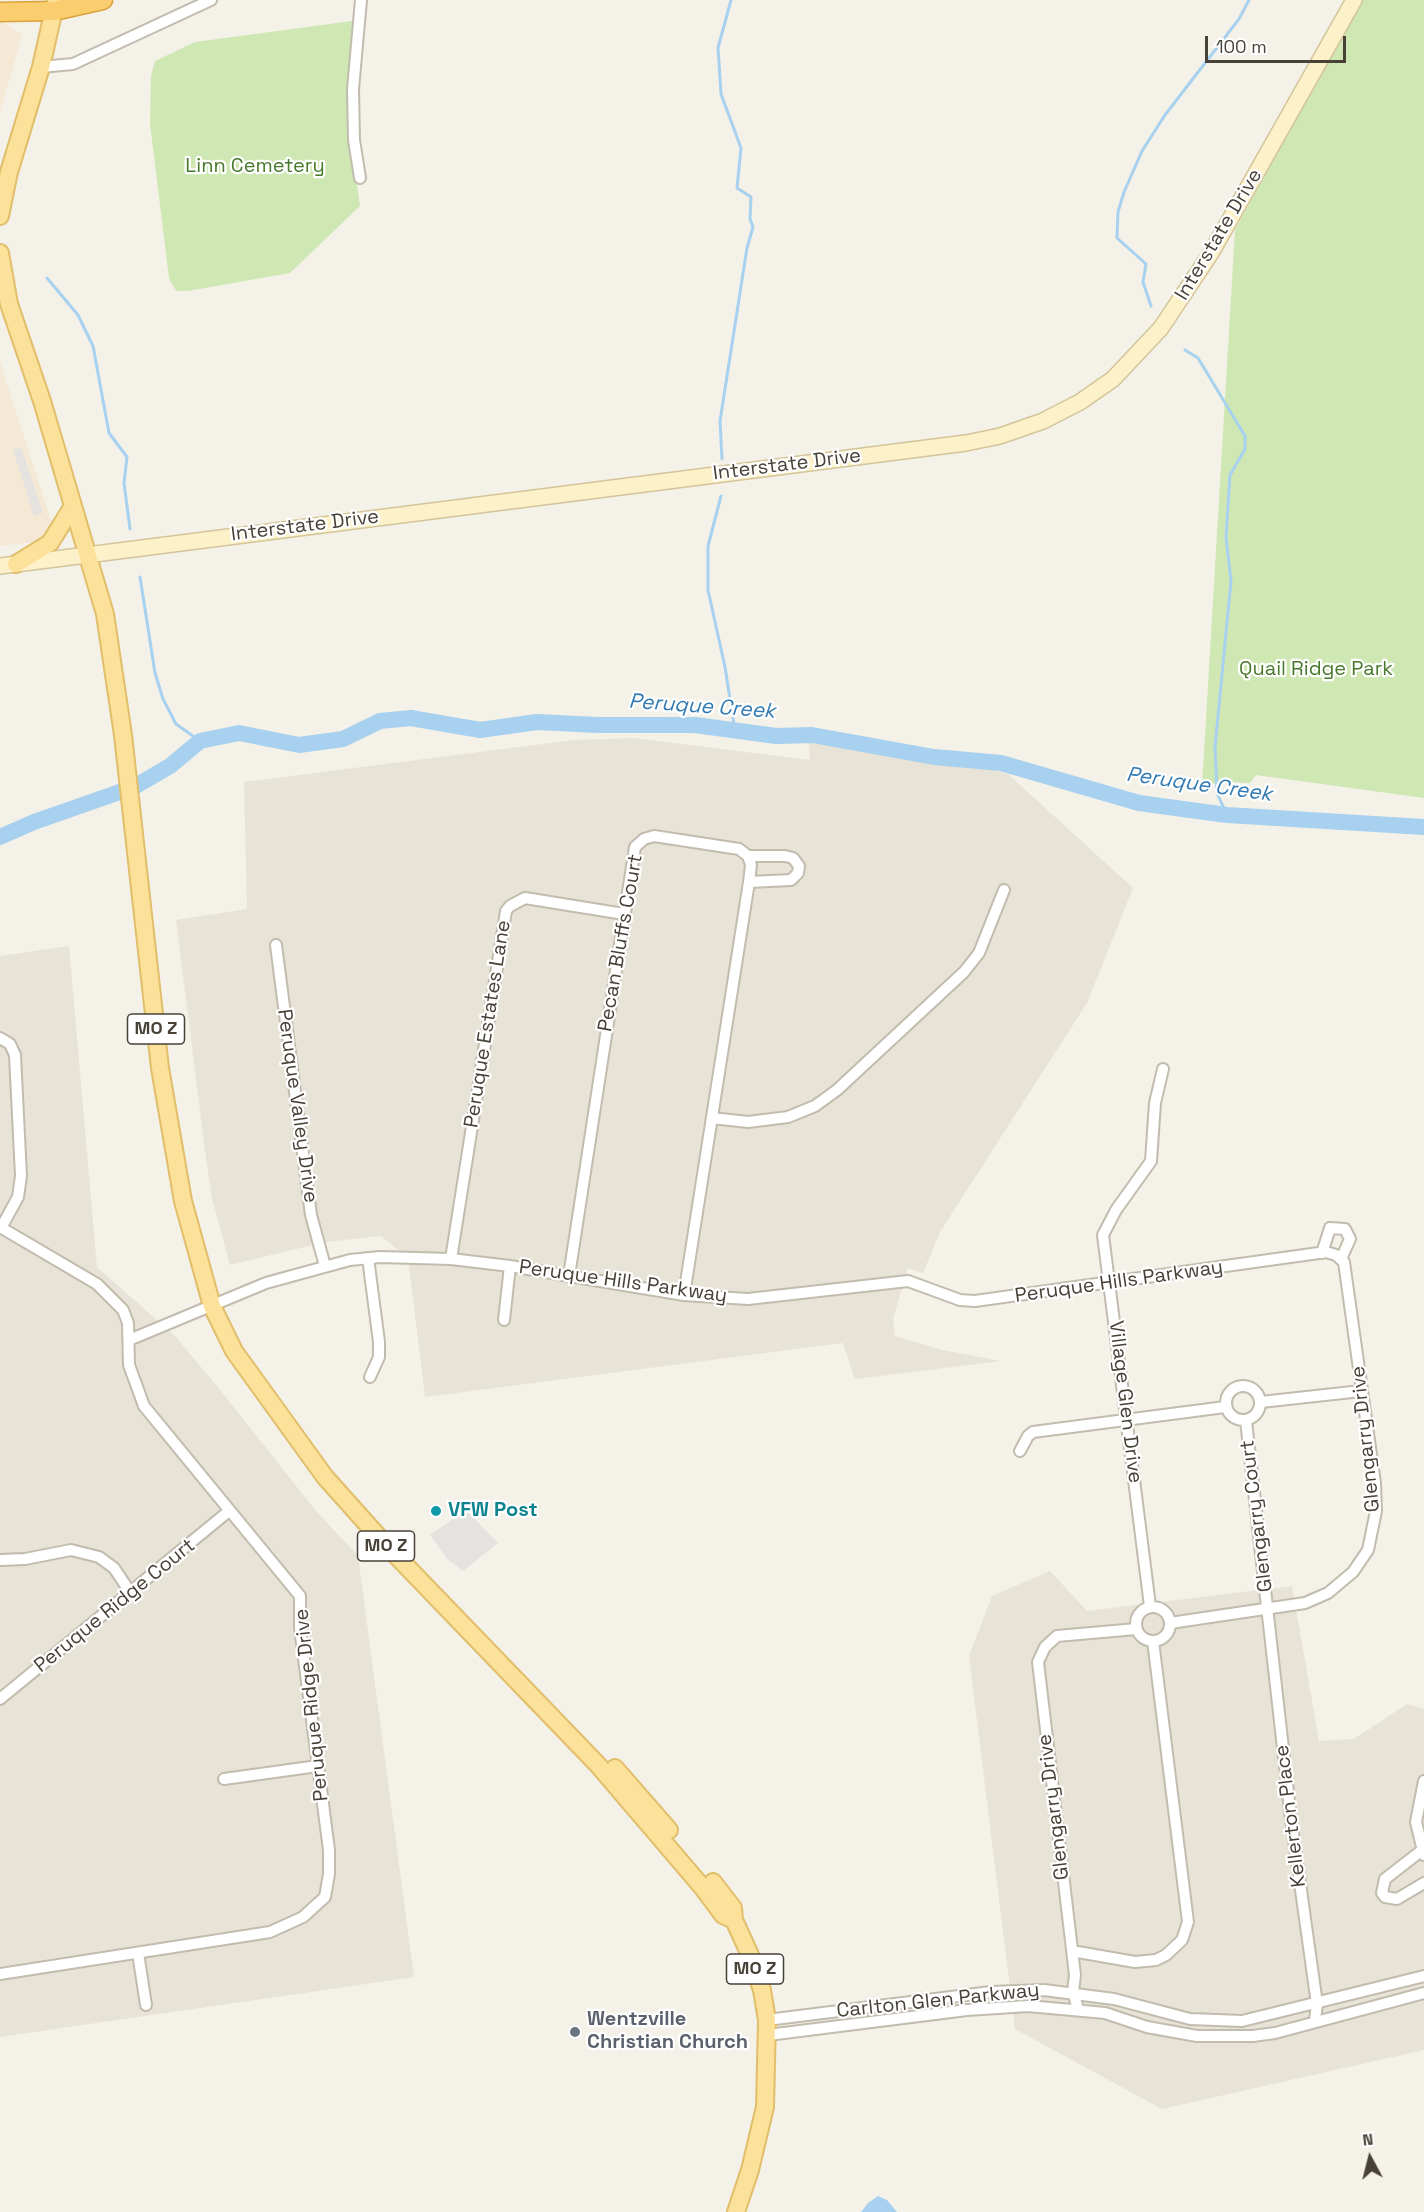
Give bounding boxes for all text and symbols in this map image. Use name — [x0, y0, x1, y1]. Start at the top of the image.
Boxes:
scale bar — [1208, 24, 1349, 62]
text: 100 m — [1216, 35, 1267, 58]
park label: Linn Cemetery — [185, 155, 325, 179]
street label: Interstate Drive — [1170, 165, 1268, 305]
street label: Interstate Drive — [712, 444, 862, 486]
street label: Interstate Drive — [230, 505, 380, 547]
park label: Quail Ridge Park — [1239, 658, 1393, 682]
water label: Peruque Creek — [628, 689, 776, 725]
water label: Peruque Creek — [1125, 762, 1273, 808]
street label: Pecan Bluffs Court — [594, 852, 648, 1034]
street label: Peruque Estates Lane — [460, 918, 516, 1130]
street label: Peruque Valley Drive — [272, 1008, 322, 1204]
road number: MO Z — [128, 1014, 184, 1044]
street label: Peruque Hills Parkway — [517, 1256, 729, 1308]
street label: Peruque Hills Parkway — [1013, 1256, 1225, 1308]
street label: Village Glen Drive — [1103, 1319, 1147, 1485]
street label: Glengarry Drive — [1346, 1365, 1386, 1513]
street label: Glengarry Court — [1236, 1439, 1278, 1593]
place label: VFW Post — [448, 1499, 538, 1523]
marker: VFW Post — [429, 1504, 443, 1518]
road number: MO Z — [358, 1531, 414, 1561]
street label: Peruque Ridge Court — [30, 1534, 200, 1678]
street label: Peruque Ridge Drive — [290, 1608, 334, 1802]
street label: Glengarry Drive — [1033, 1733, 1075, 1881]
street label: Kellerton Place — [1270, 1743, 1312, 1889]
road number: MO Z — [726, 1954, 783, 1984]
street label: Carlton Glen Parkway — [835, 1978, 1041, 2024]
place label: Wentzville Christian Church — [587, 2008, 748, 2055]
marker: Wentzville Christian Church — [568, 2025, 582, 2039]
north arrow — [1340, 2128, 1400, 2188]
text: N — [1361, 2129, 1374, 2151]

